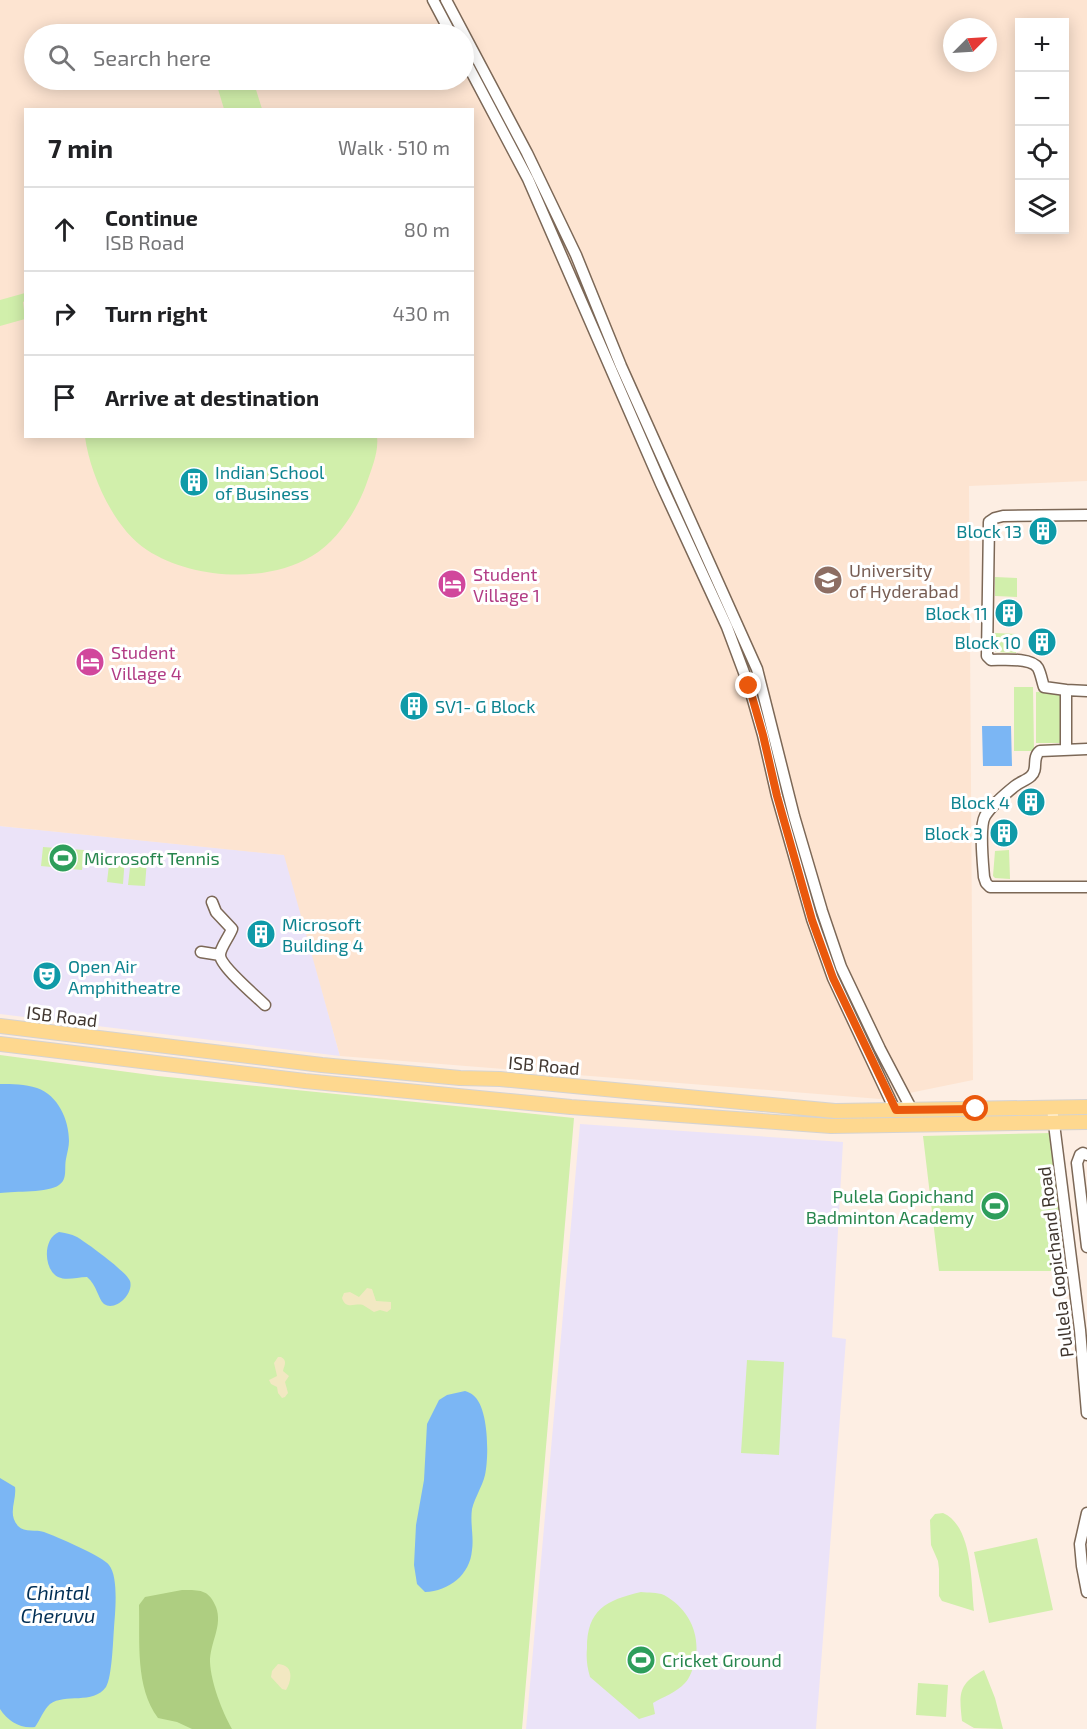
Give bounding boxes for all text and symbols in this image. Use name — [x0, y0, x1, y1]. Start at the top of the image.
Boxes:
north arrow — [943, 18, 997, 72]
map controls — [1015, 18, 1069, 234]
button: + — [1015, 18, 1069, 72]
search box — [24, 24, 474, 90]
icon: search — [45, 41, 78, 74]
text: Search here — [93, 44, 211, 70]
button: − — [1015, 72, 1069, 126]
button: locate — [1015, 126, 1069, 180]
text: 7 min — [48, 132, 113, 163]
text: Walk · 510 m — [338, 135, 450, 159]
button: layers — [1015, 180, 1069, 234]
text: Continue — [105, 204, 198, 230]
icon: ahead — [48, 213, 81, 246]
text: 80 m — [404, 217, 450, 241]
text: ISB Road — [105, 230, 184, 254]
icon: right — [48, 297, 81, 330]
text: Turn right — [105, 300, 207, 326]
text: 430 m — [393, 301, 450, 325]
icon: arrive — [48, 381, 81, 414]
text: Arrive at destination — [105, 384, 319, 410]
place label: Indian School of Business — [215, 461, 325, 504]
building icon: Indian School of Business — [178, 466, 210, 498]
building icon: Block 13 — [1027, 515, 1059, 547]
place label: Block 13 — [956, 520, 1022, 542]
place label: University of Hyderabad — [849, 559, 959, 602]
place label: Student Village 1 — [473, 563, 540, 606]
school or university icon: University of Hyderabad — [812, 564, 844, 596]
hotel icon: Student Village 1 — [436, 568, 468, 600]
building icon: Block 11 — [993, 597, 1025, 629]
place label: Block 11 — [925, 602, 988, 624]
building icon: Block 10 — [1026, 626, 1058, 658]
place label: Block 10 — [954, 631, 1021, 653]
place label: Student Village 4 — [111, 641, 182, 684]
hotel icon: Student Village 4 — [74, 646, 106, 678]
route end — [735, 672, 761, 698]
building icon: SV1- G Block — [398, 690, 430, 722]
place label: SV1- G Block — [435, 695, 535, 717]
building icon: Block 4 — [1015, 786, 1047, 818]
place label: Block 4 — [950, 791, 1010, 813]
building icon: Block 3 — [988, 817, 1020, 849]
place label: Block 3 — [924, 822, 983, 844]
sports icon: Microsoft Tennis — [47, 842, 79, 874]
place label: Microsoft Tennis — [84, 847, 220, 869]
place label: Microsoft Building 4 — [282, 913, 364, 956]
building icon: Microsoft Building 4 — [245, 918, 277, 950]
place label: Open Air Amphitheatre — [68, 955, 181, 998]
theatre icon: Open Air Amphitheatre — [31, 960, 63, 992]
street label: ISB Road — [25, 1001, 99, 1031]
street label: ISB Road — [507, 1051, 581, 1079]
route start — [962, 1095, 988, 1121]
street label: Pullela Gopichand Road — [1032, 1165, 1078, 1359]
place label: Pulela Gopichand Badminton Academy — [806, 1185, 974, 1228]
sports icon: Pulela Gopichand Badminton Academy — [979, 1190, 1011, 1222]
water label: Chintal Cheruvu — [21, 1580, 95, 1627]
sports icon: Cricket Ground — [625, 1644, 657, 1676]
place label: Cricket Ground — [662, 1649, 782, 1671]

